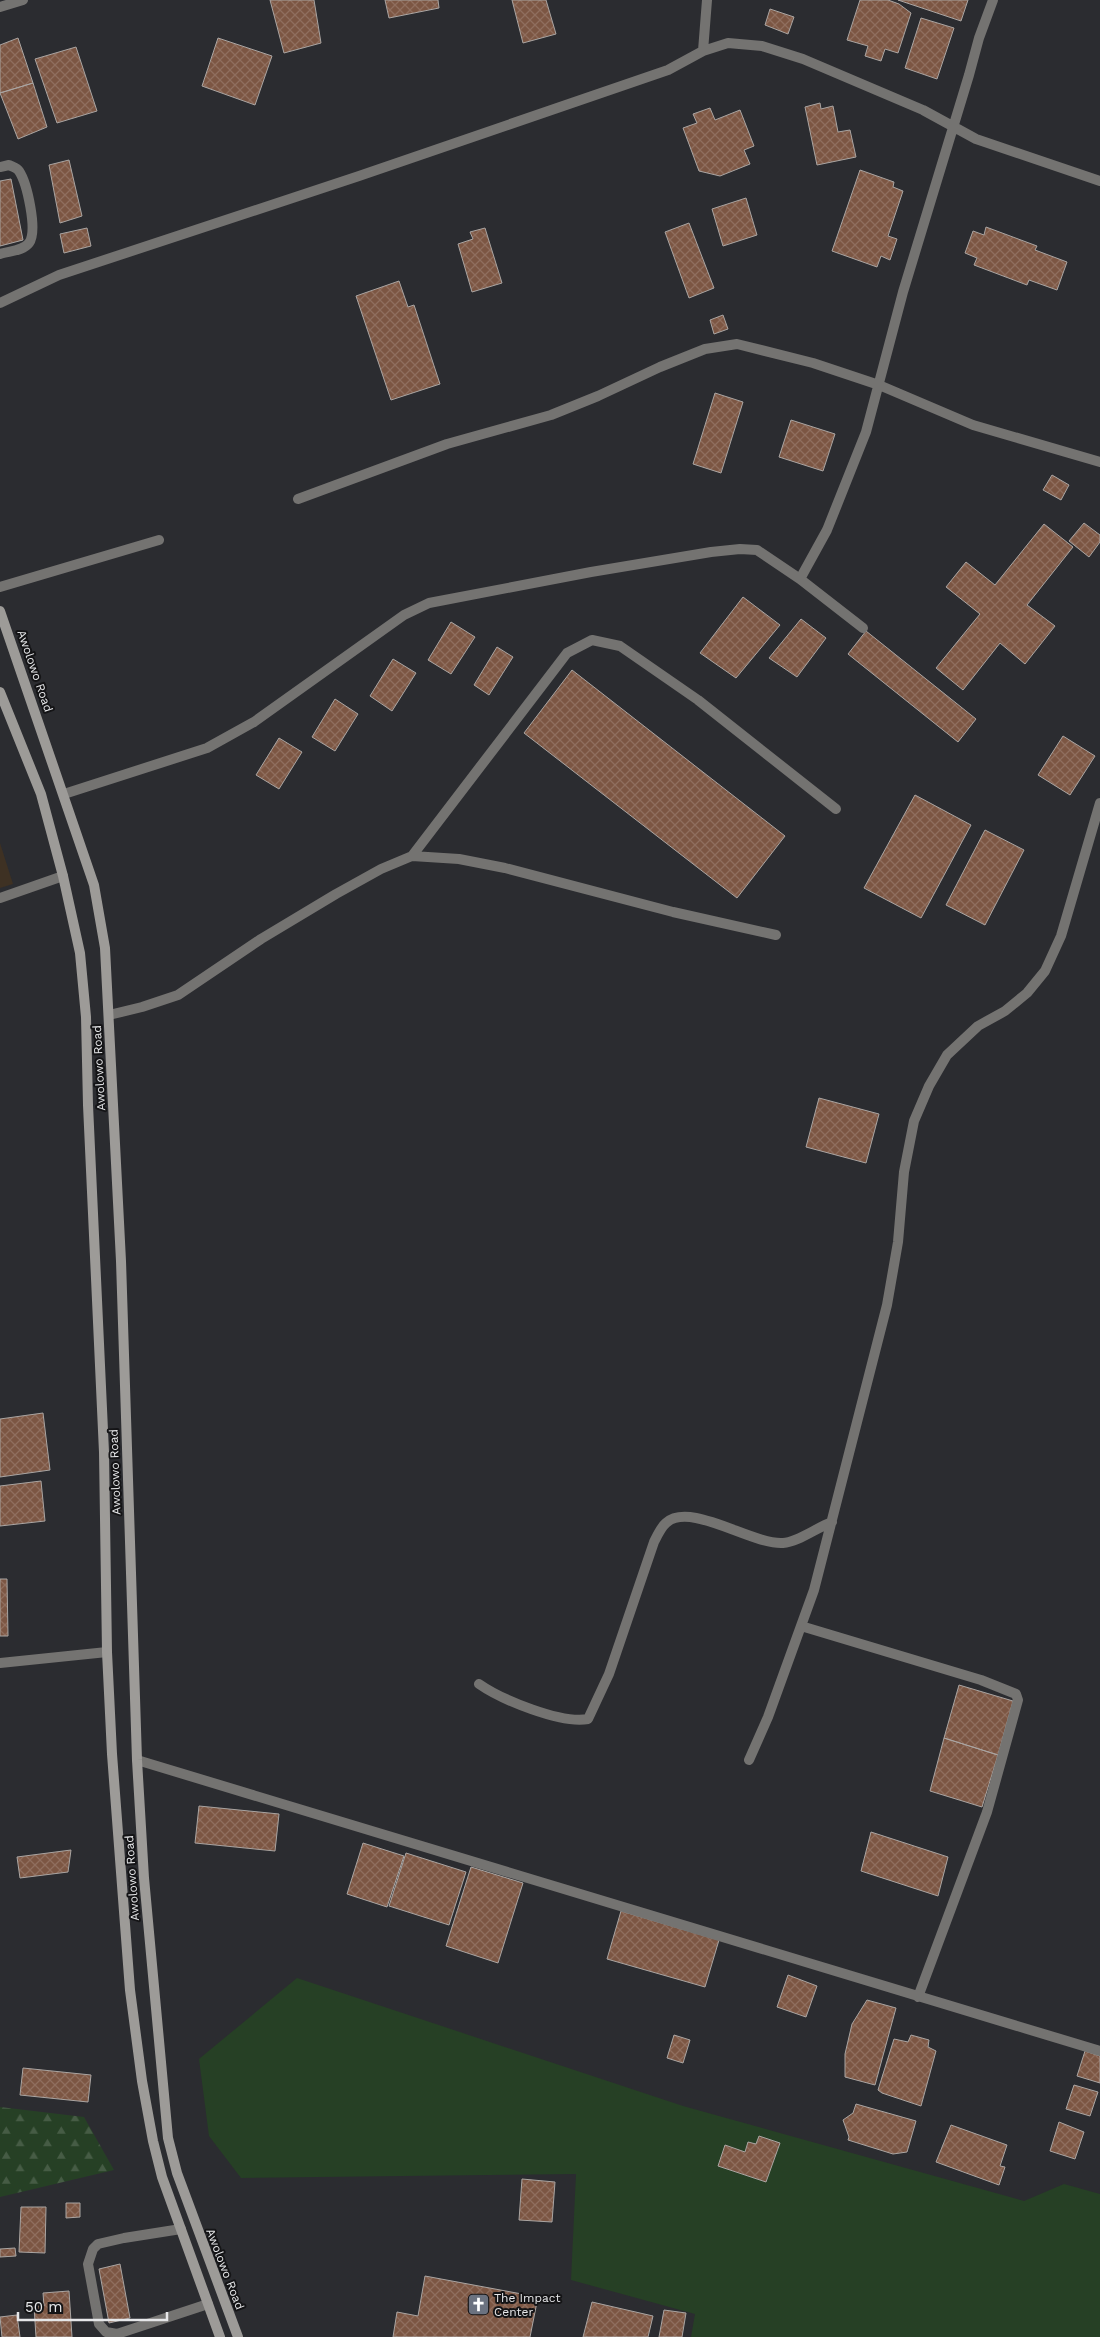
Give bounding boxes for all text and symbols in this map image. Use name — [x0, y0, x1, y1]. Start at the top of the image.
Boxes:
street label: Awolowo Road — [14, 628, 56, 714]
street label: Awolowo Road — [90, 1025, 108, 1111]
street label: Awolowo Road — [107, 1429, 123, 1515]
street label: Awolowo Road — [122, 1835, 142, 1921]
street label: Awolowo Road — [203, 2226, 247, 2312]
scale bar — [18, 2290, 166, 2322]
place label: The Impact Center — [494, 2291, 560, 2319]
church icon: The Impact Center — [466, 2293, 490, 2317]
text: 50 m — [25, 2298, 62, 2316]

